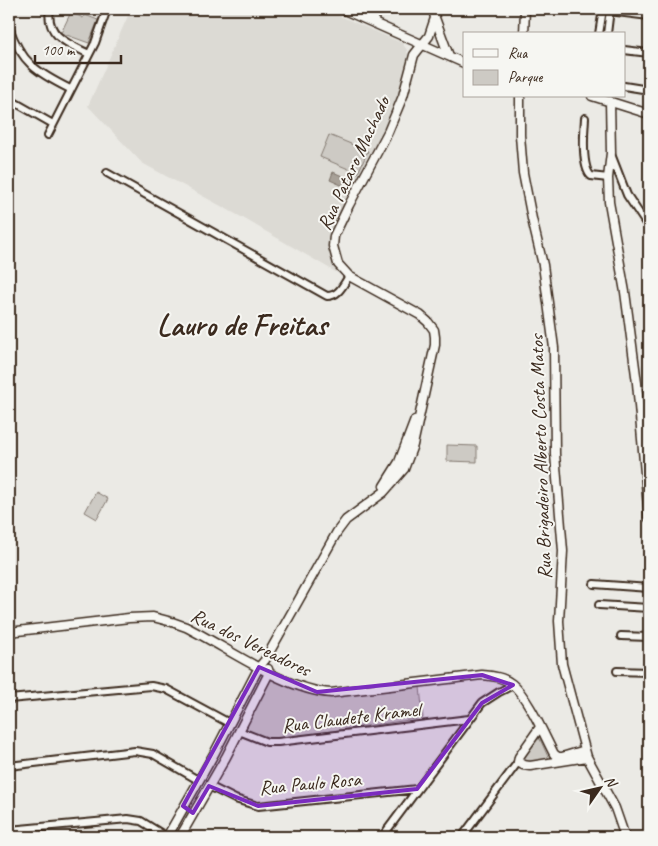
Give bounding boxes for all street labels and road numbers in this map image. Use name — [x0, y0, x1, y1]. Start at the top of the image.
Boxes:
street label: Rua Pataro Machado — [312, 91, 396, 234]
street label: Rua Brigadeiro Alberto Costa Matos — [524, 332, 557, 580]
street label: Rua dos Vereadores — [187, 603, 317, 683]
street label: Rua Claudete Kramel — [280, 696, 425, 738]
street label: Rua Paulo Rosa — [258, 766, 363, 800]

